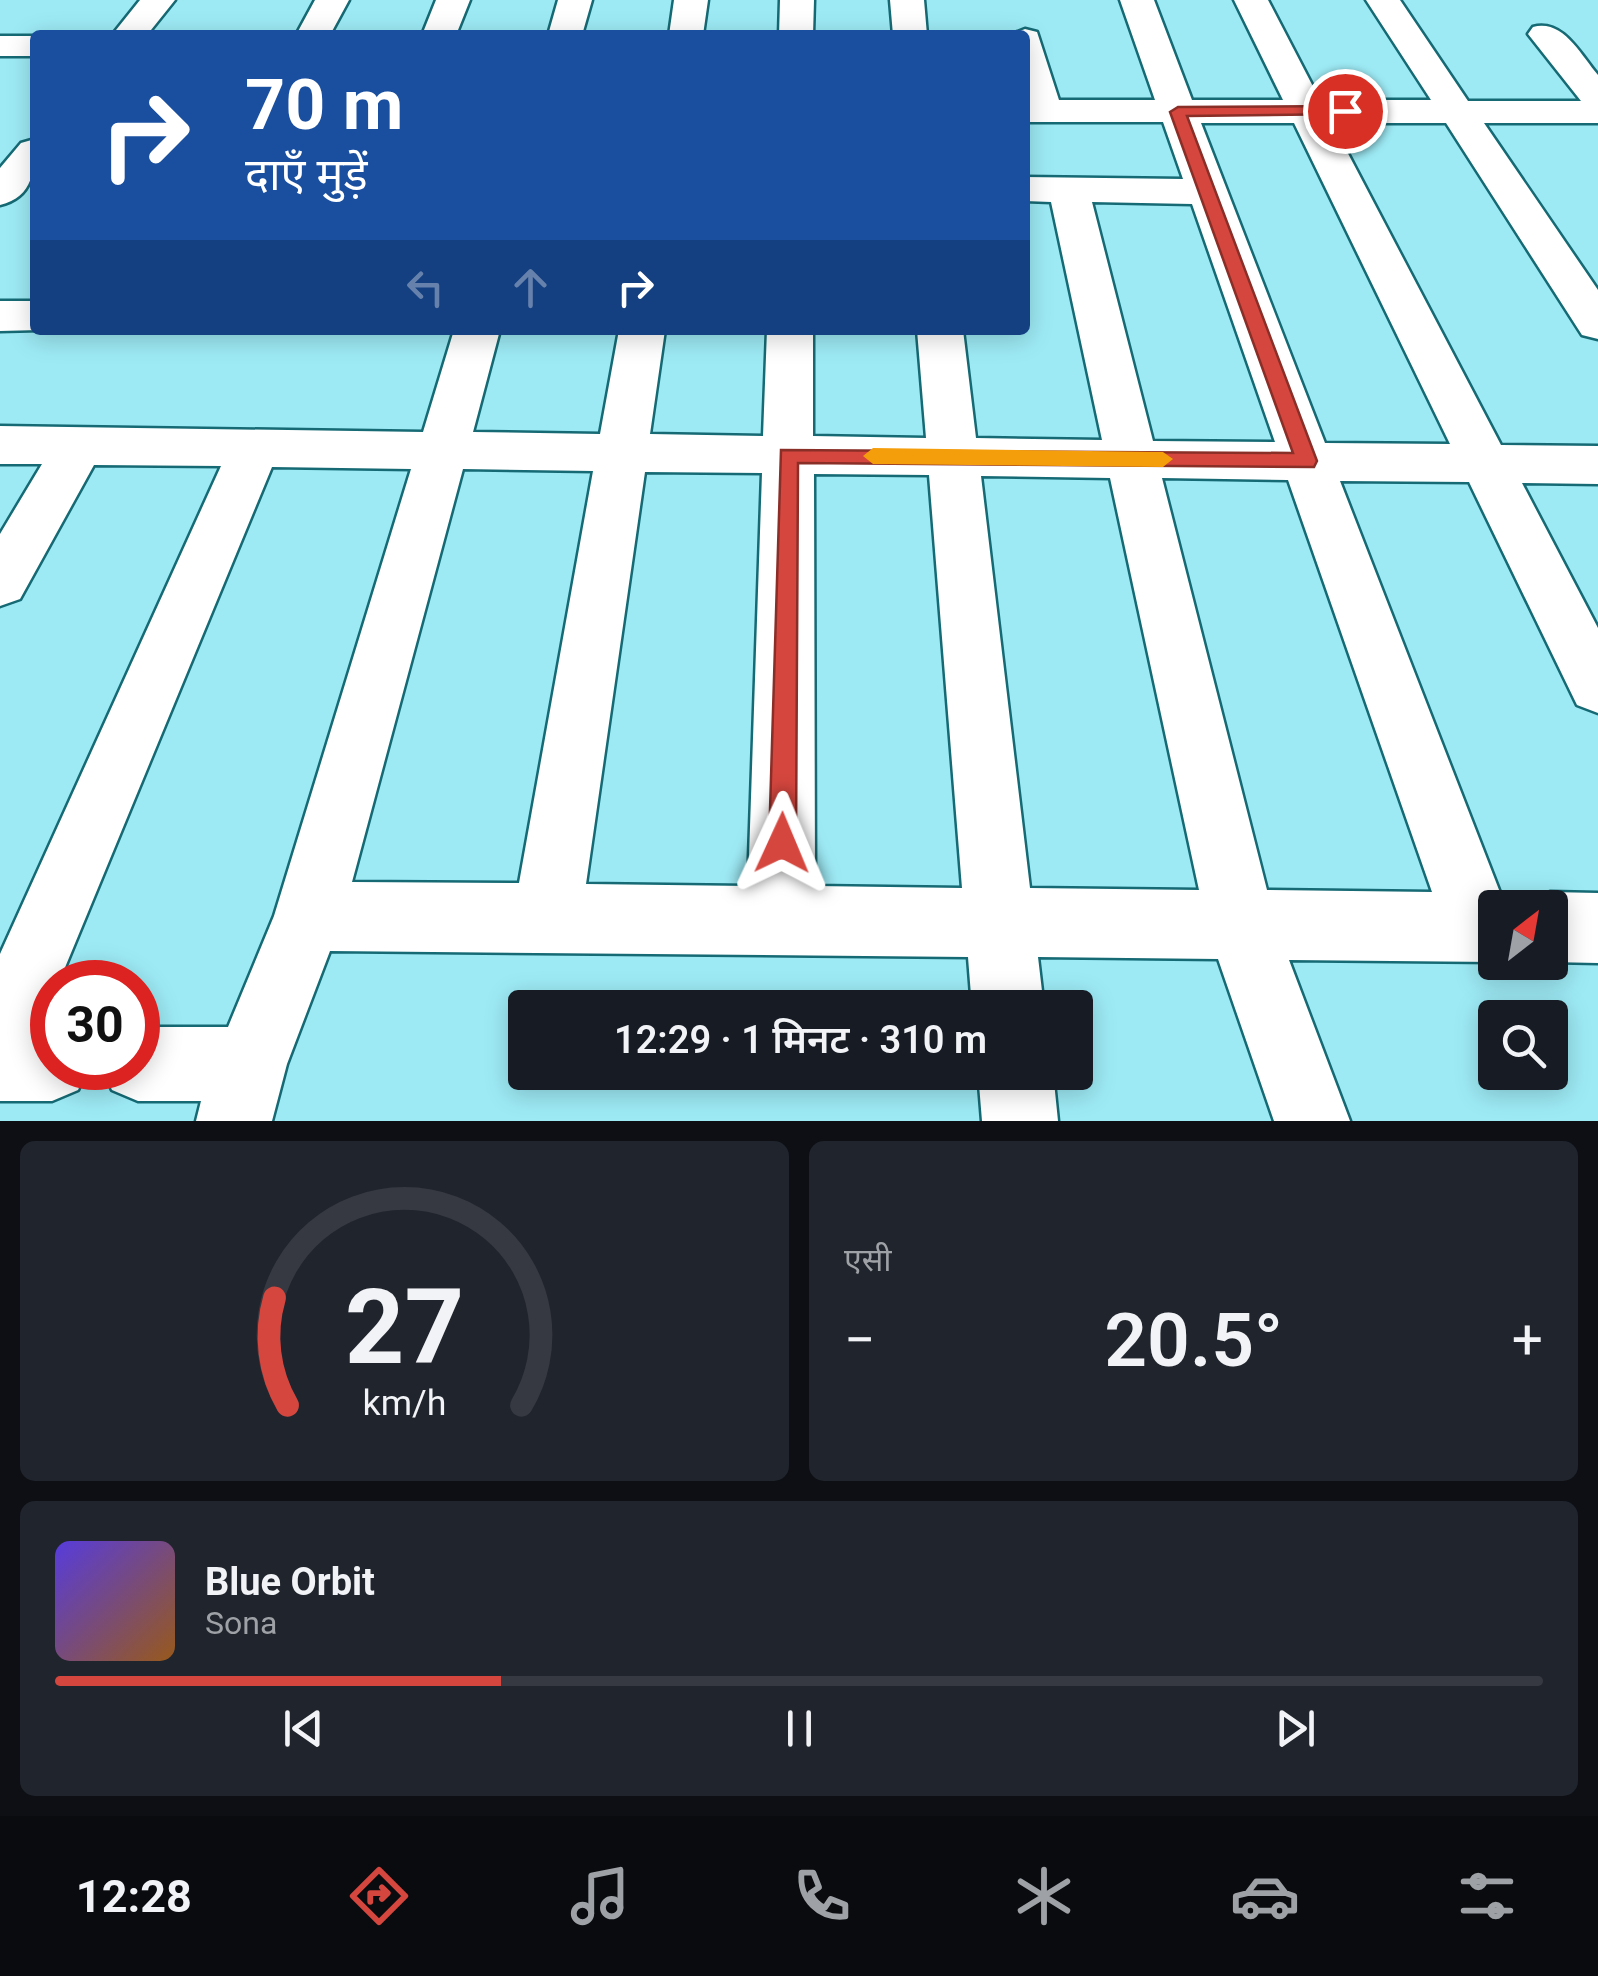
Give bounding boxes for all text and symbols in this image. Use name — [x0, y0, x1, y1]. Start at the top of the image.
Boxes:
text: 70 m — [245, 64, 403, 146]
pin — [1303, 69, 1388, 154]
icon: right — [80, 70, 210, 200]
icon: arrive — [1318, 84, 1373, 139]
text: दाएँ मुड़ें — [245, 148, 368, 201]
icon: left — [398, 260, 453, 315]
icon: ahead — [503, 260, 558, 315]
icon: right — [608, 260, 663, 315]
position arrow — [730, 791, 834, 895]
north arrow — [1478, 890, 1568, 980]
map controls — [1478, 890, 1568, 1090]
speed limit sign: 30 — [30, 960, 160, 1090]
button: search — [1478, 1000, 1568, 1090]
text: 12:29 · 1 मिनट · 310 m — [614, 1018, 987, 1062]
text: एसी — [844, 1241, 892, 1279]
text: 27 — [345, 1267, 464, 1388]
text: 20.5° — [1104, 1296, 1283, 1384]
text: − — [844, 1308, 875, 1372]
text: + — [1512, 1308, 1543, 1372]
text: km/h — [363, 1382, 446, 1424]
text: Blue Orbit — [205, 1560, 375, 1604]
text: Sona — [205, 1604, 277, 1642]
icon: previous — [276, 1701, 331, 1756]
icon: pause — [772, 1701, 827, 1756]
icon: next — [1268, 1701, 1323, 1756]
icon: directions — [344, 1861, 414, 1931]
icon: music — [565, 1861, 635, 1931]
icon: phone — [787, 1861, 857, 1931]
icon: climate — [1009, 1861, 1079, 1931]
icon: car — [1230, 1861, 1300, 1931]
icon: filters — [1452, 1861, 1522, 1931]
text: 12:28 — [76, 1870, 192, 1923]

